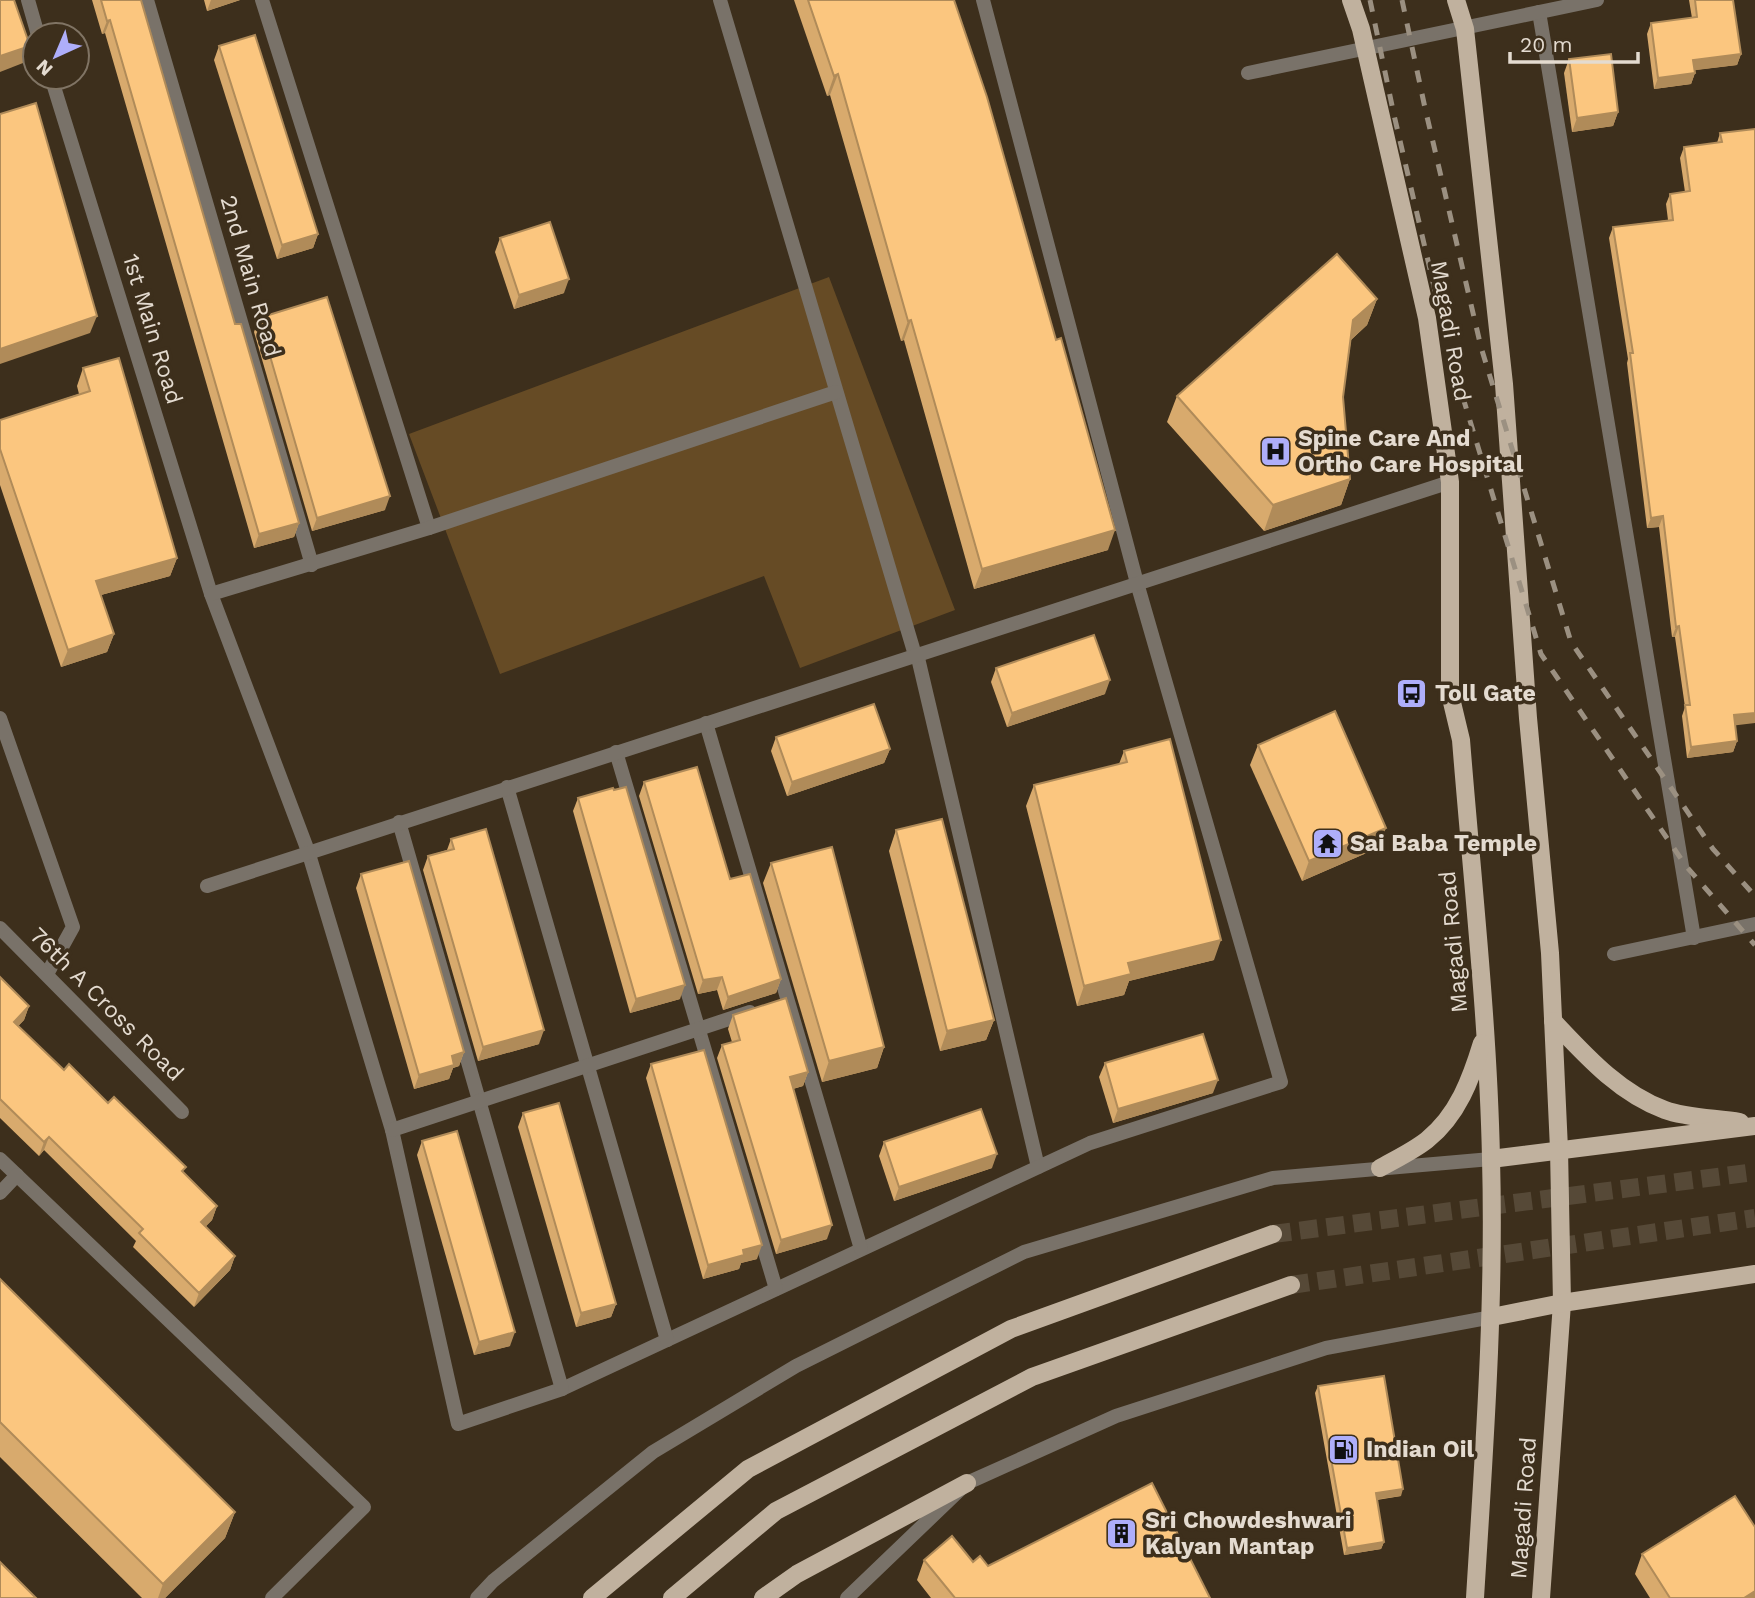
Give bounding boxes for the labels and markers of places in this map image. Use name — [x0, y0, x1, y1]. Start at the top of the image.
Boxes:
place label: Spine Care And Ortho Care Hospital — [1298, 425, 1524, 478]
hospital icon: Spine Care And Ortho Care Hospital — [1258, 434, 1292, 468]
bus stop icon: Toll Gate — [1395, 676, 1429, 710]
place label: Toll Gate — [1435, 680, 1536, 707]
temple icon: Sai Baba Temple — [1310, 826, 1344, 860]
place label: Sai Baba Temple — [1350, 830, 1537, 857]
fuel station icon: Indian Oil — [1326, 1432, 1360, 1466]
place label: Indian Oil — [1366, 1436, 1474, 1463]
place label: Sri Chowdeshwari Kalyan Mantap — [1145, 1507, 1351, 1560]
building icon: Sri Chowdeshwari Kalyan Mantap — [1105, 1516, 1139, 1550]

